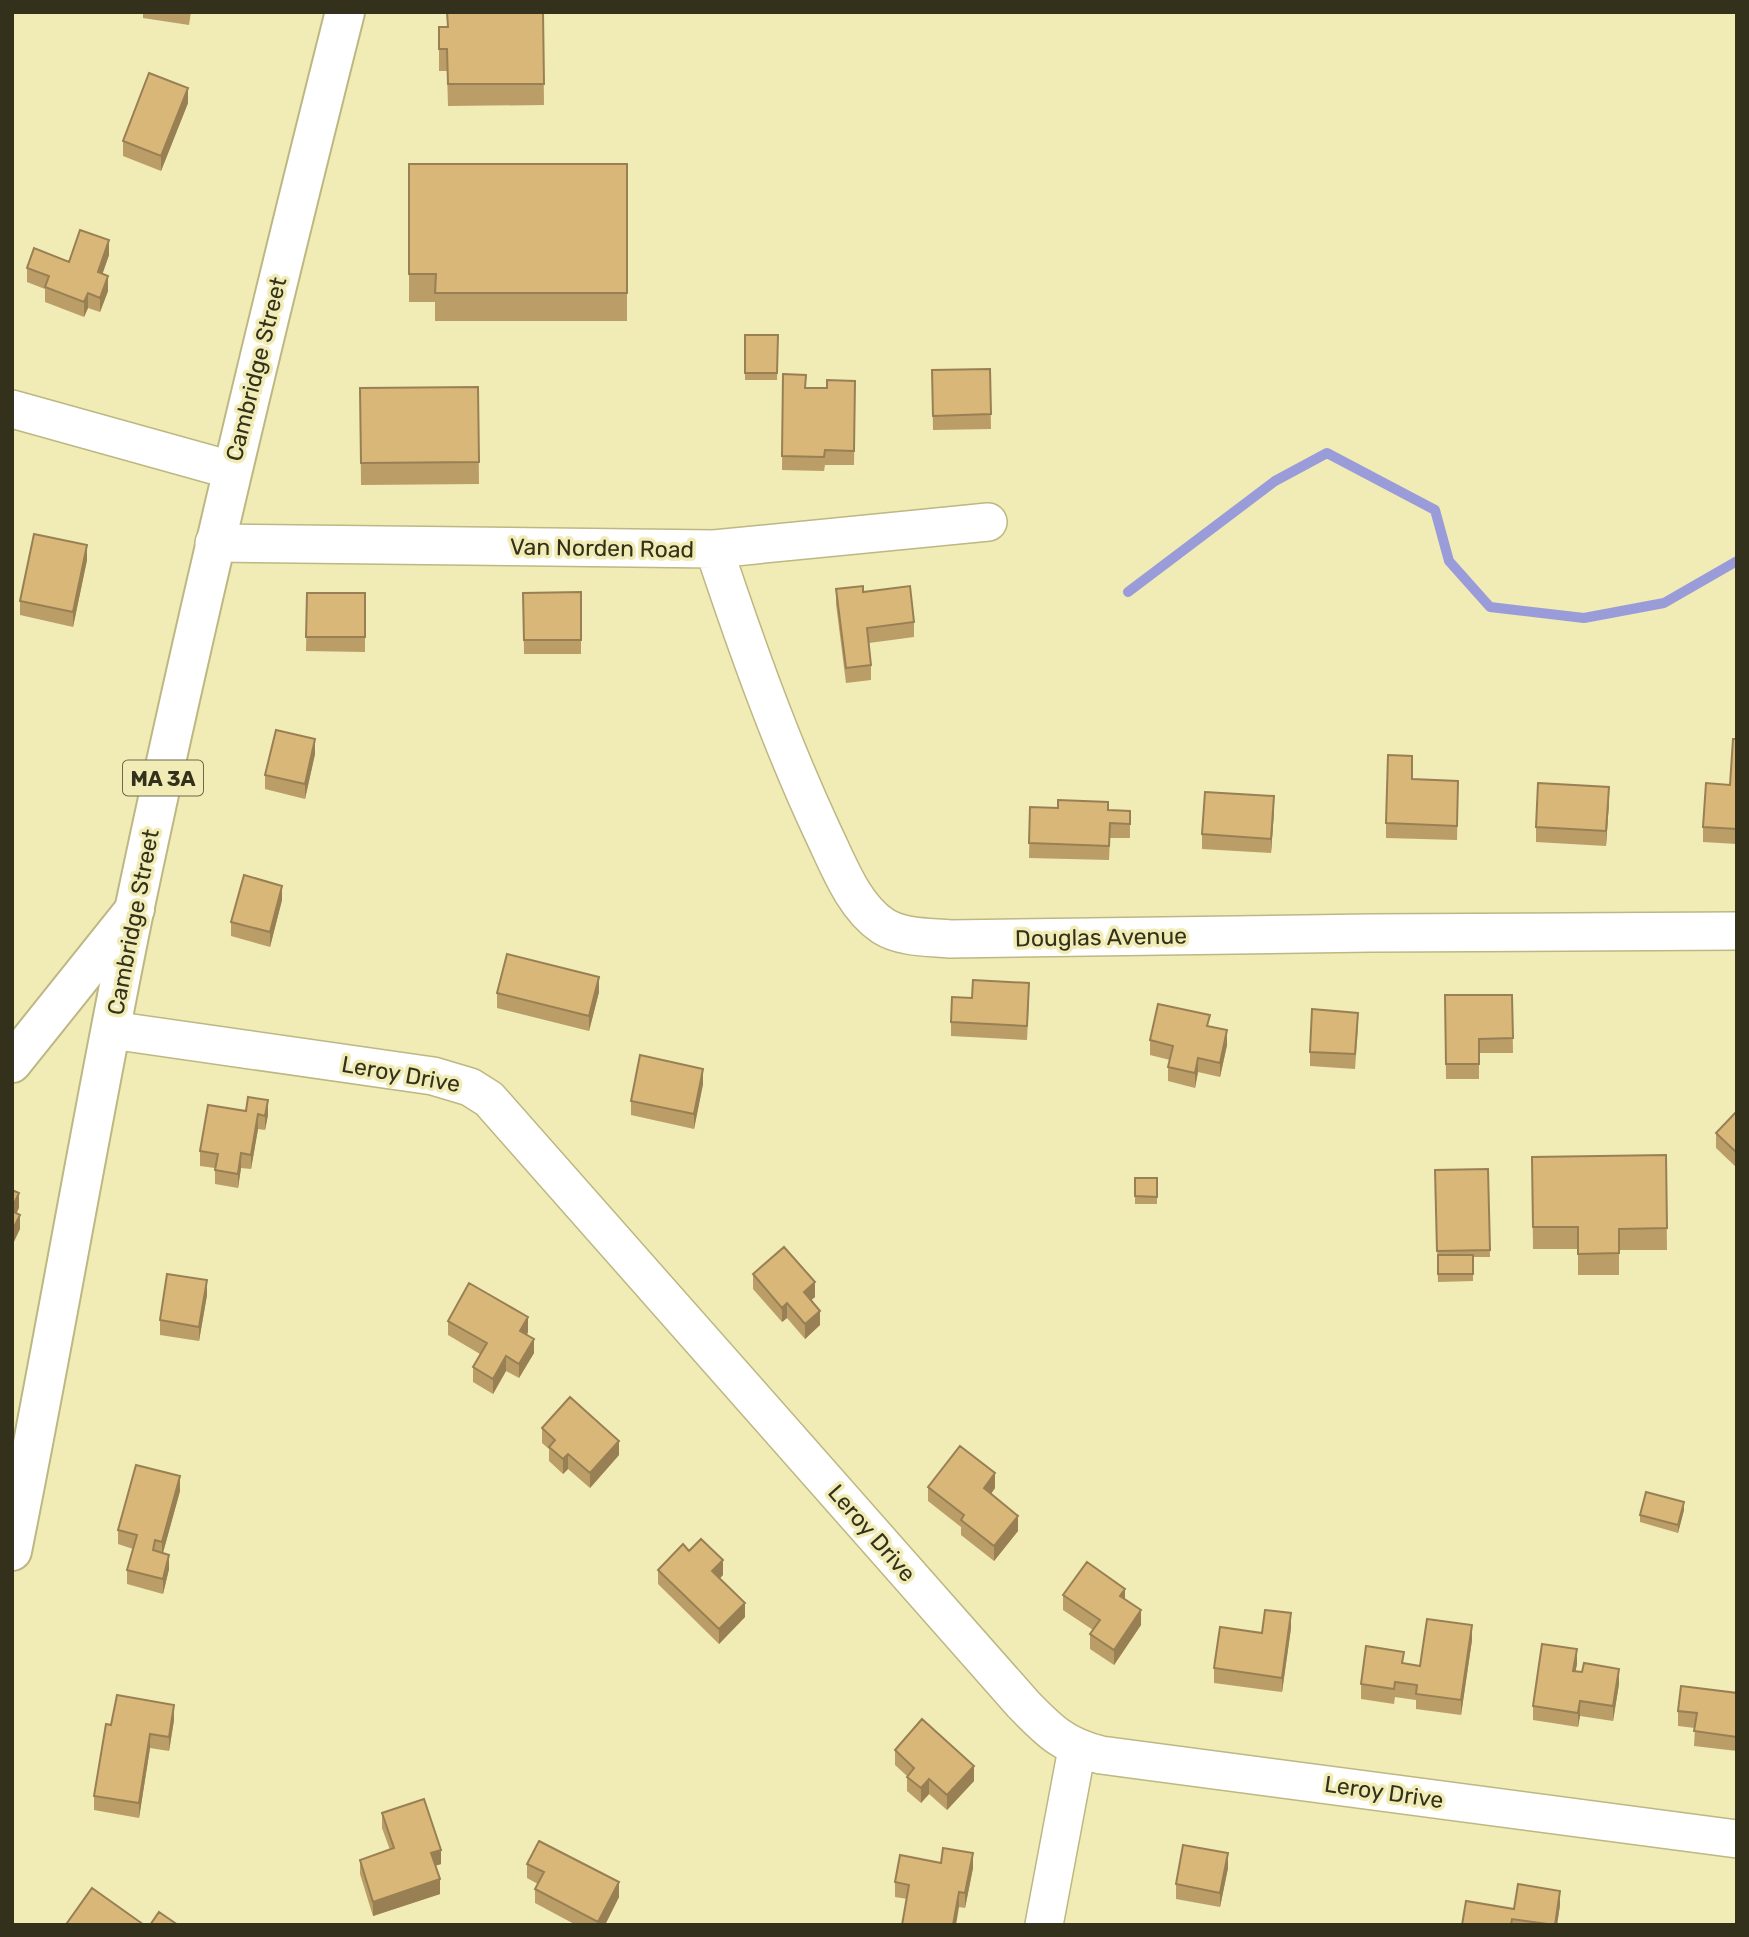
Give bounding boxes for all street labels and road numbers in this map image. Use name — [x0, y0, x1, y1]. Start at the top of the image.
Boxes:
street label: Cambridge Street — [220, 274, 292, 464]
street label: Van Norden Road — [510, 532, 694, 564]
road number: MA 3A — [123, 760, 203, 796]
street label: Cambridge Street — [101, 827, 165, 1017]
street label: Douglas Avenue — [1015, 921, 1187, 953]
street label: Leroy Drive — [340, 1050, 462, 1098]
street label: Leroy Drive — [822, 1479, 922, 1587]
street label: Leroy Drive — [1323, 1770, 1445, 1814]

